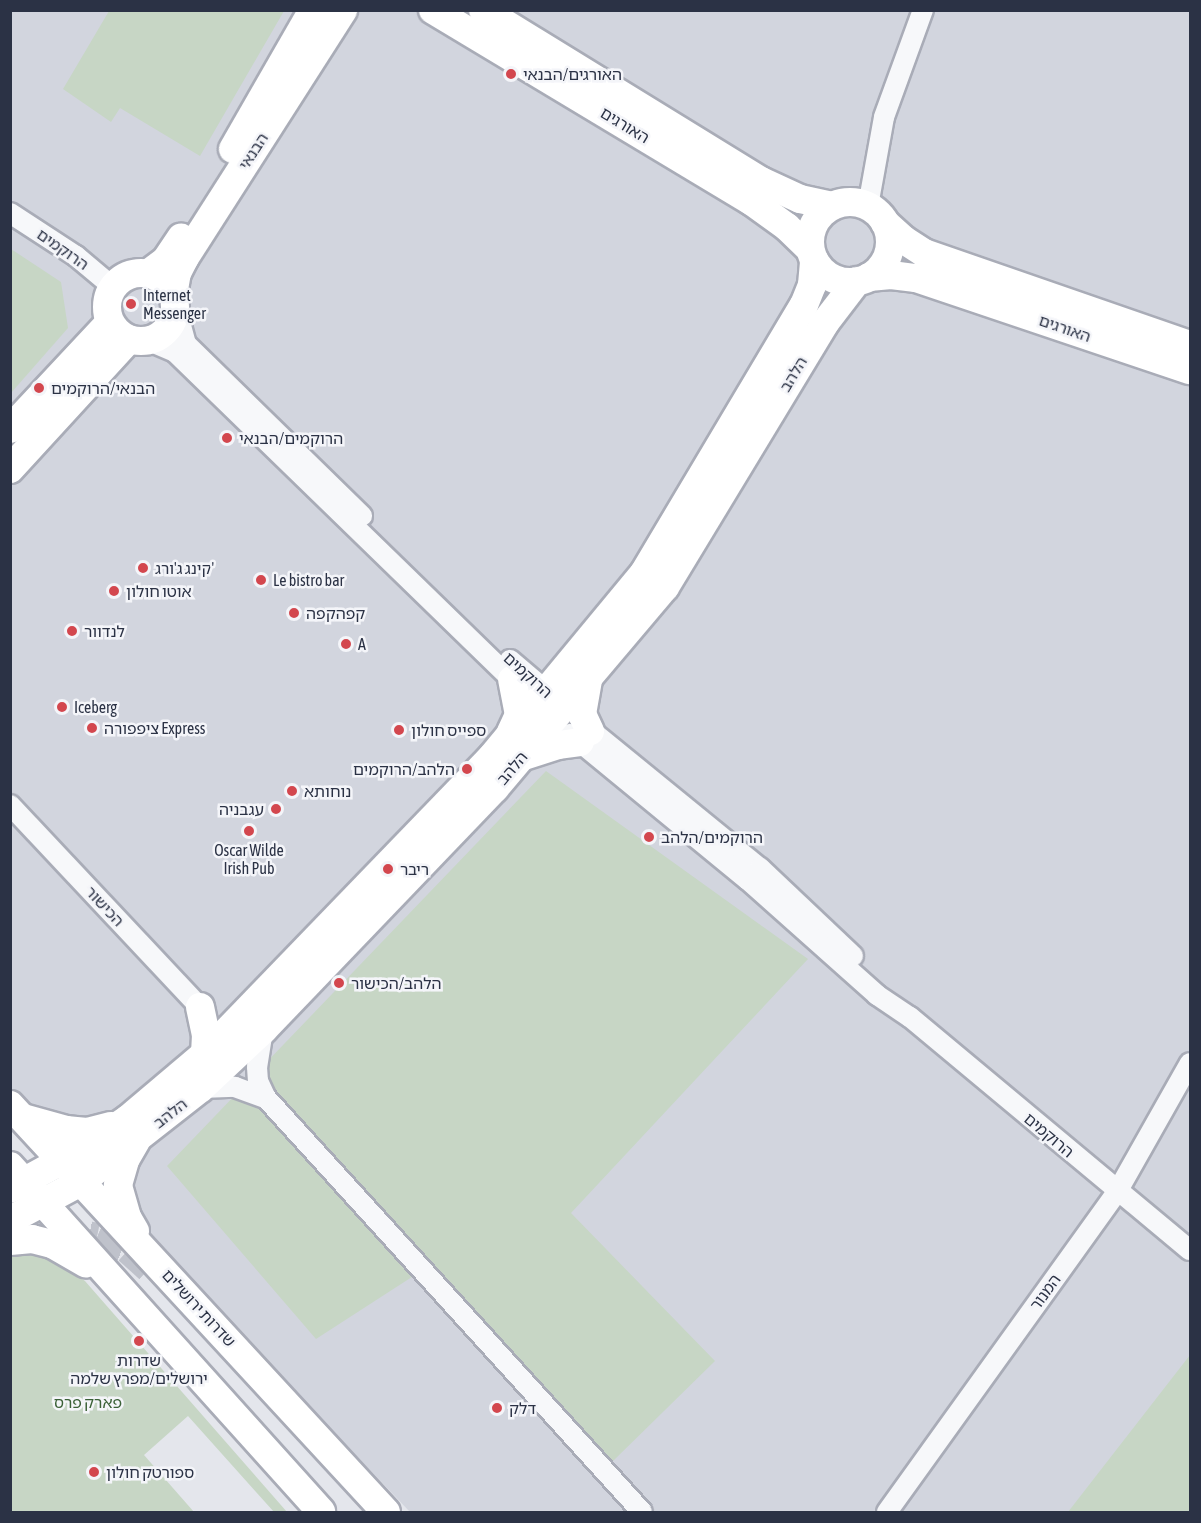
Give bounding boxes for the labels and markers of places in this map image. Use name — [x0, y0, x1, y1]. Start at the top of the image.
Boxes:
place label: האורגים/הבנאי — [523, 64, 622, 84]
marker: האורגים/הבנאי — [504, 67, 518, 81]
place label: Internet Messenger — [143, 285, 206, 323]
marker: Internet Messenger — [124, 297, 138, 311]
place label: הבנאי/הרוקמים — [51, 378, 155, 398]
marker: הבנאי/הרוקמים — [32, 381, 46, 395]
place label: הרוקמים/הבנאי — [239, 428, 343, 448]
marker: הרוקמים/הבנאי — [220, 431, 234, 445]
place label: קינג ג'ורג' — [155, 558, 214, 578]
marker: קינג ג'ורג' — [136, 561, 150, 575]
place label: Le bistro bar — [273, 570, 344, 590]
marker: Le bistro bar — [254, 573, 268, 587]
place label: אוטו חולון — [126, 581, 192, 601]
marker: אוטו חולון — [107, 584, 121, 598]
place label: קפהקפה — [306, 603, 365, 623]
marker: קפהקפה — [287, 606, 301, 620]
place label: לנדוור — [84, 621, 125, 641]
marker: לנדוור — [65, 624, 79, 638]
place label: A — [358, 634, 366, 654]
marker: A — [339, 637, 353, 651]
place label: Iceberg — [74, 697, 117, 717]
marker: Iceberg — [55, 700, 69, 714]
place label: ציפפורה Express — [104, 718, 205, 738]
place label: ספייס חולון — [411, 720, 486, 740]
marker: ציפפורה Express — [85, 721, 99, 735]
marker: ספייס חולון — [392, 723, 406, 737]
place label: הלהב/הרוקמים — [353, 759, 455, 779]
marker: הלהב/הרוקמים — [460, 762, 474, 776]
place label: נוחותא — [304, 781, 351, 801]
marker: נוחותא — [285, 784, 299, 798]
place label: עגבניה — [219, 799, 264, 819]
marker: עגבניה — [269, 802, 283, 816]
marker: Oscar Wilde Irish Pub — [242, 824, 256, 838]
place label: הרוקמים/הלהב — [661, 827, 763, 847]
marker: הרוקמים/הלהב — [642, 830, 656, 844]
place label: Oscar Wilde Irish Pub — [214, 840, 284, 878]
place label: ריבר — [400, 859, 429, 879]
marker: ריבר — [381, 862, 395, 876]
place label: הלהב/הכישור — [351, 973, 442, 993]
marker: הלהב/הכישור — [332, 976, 346, 990]
marker: שדרות ירושלים/מפרץ שלמה — [132, 1334, 146, 1348]
place label: שדרות ירושלים/מפרץ שלמה — [70, 1350, 208, 1388]
place label: דלק — [509, 1398, 536, 1418]
marker: דלק — [490, 1401, 504, 1415]
place label: ספורטק חולון — [106, 1462, 194, 1482]
marker: ספורטק חולון — [87, 1465, 101, 1479]

